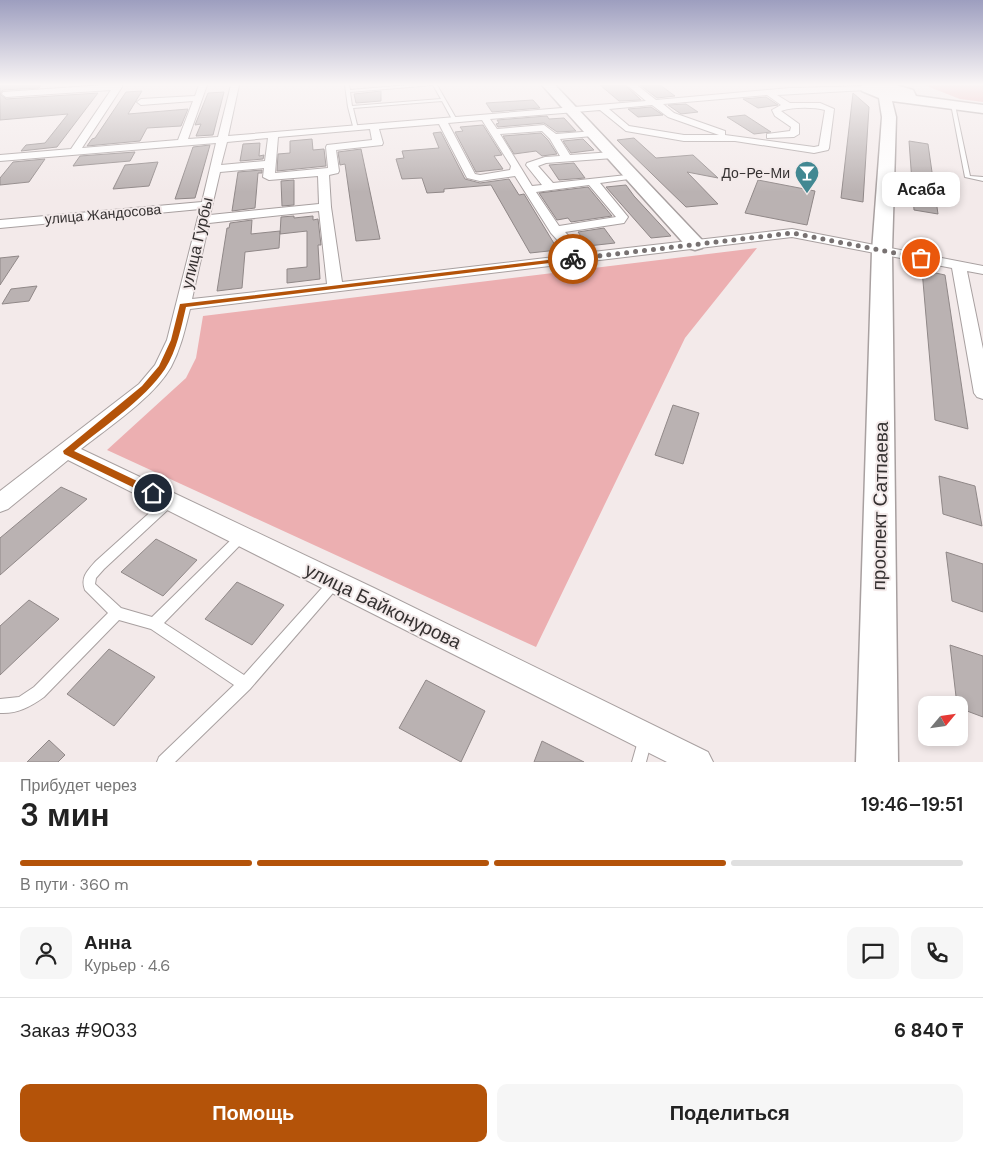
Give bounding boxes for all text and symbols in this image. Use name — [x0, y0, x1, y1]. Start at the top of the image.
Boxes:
bar icon: До-Ре-Ми — [794, 160, 820, 194]
place label: До-Ре-Ми — [721, 164, 790, 182]
callout: Асаба — [882, 173, 960, 208]
text: Асаба — [897, 179, 945, 200]
street label: улица Гурбы — [176, 195, 218, 291]
street label: улица Жандосова — [44, 200, 162, 228]
courier — [548, 234, 598, 284]
pin — [900, 237, 942, 279]
icon: bag — [907, 244, 935, 272]
icon: bike — [559, 245, 587, 273]
street label: проспект Сатпаева — [866, 421, 894, 591]
pin — [132, 472, 174, 514]
icon: home — [139, 479, 167, 507]
street label: улица Байконурова — [300, 557, 466, 655]
north arrow — [918, 696, 968, 746]
map controls — [918, 696, 968, 746]
text: Прибудет через — [20, 775, 137, 796]
text: 19:46–19:51 — [861, 792, 963, 817]
text: 3 мин — [20, 794, 110, 836]
text: В пути · 360 m — [20, 874, 129, 895]
button: person — [20, 927, 72, 979]
button: chat — [847, 927, 899, 979]
button: phone — [911, 927, 963, 979]
text: Анна — [84, 930, 131, 955]
text: Курьер · 4.6 — [84, 955, 170, 976]
text: Заказ #9033 — [20, 1018, 138, 1043]
text: 6 840 ₸ — [894, 1018, 963, 1043]
button: Помощь — [20, 1084, 487, 1142]
button: Поделиться — [497, 1084, 963, 1142]

